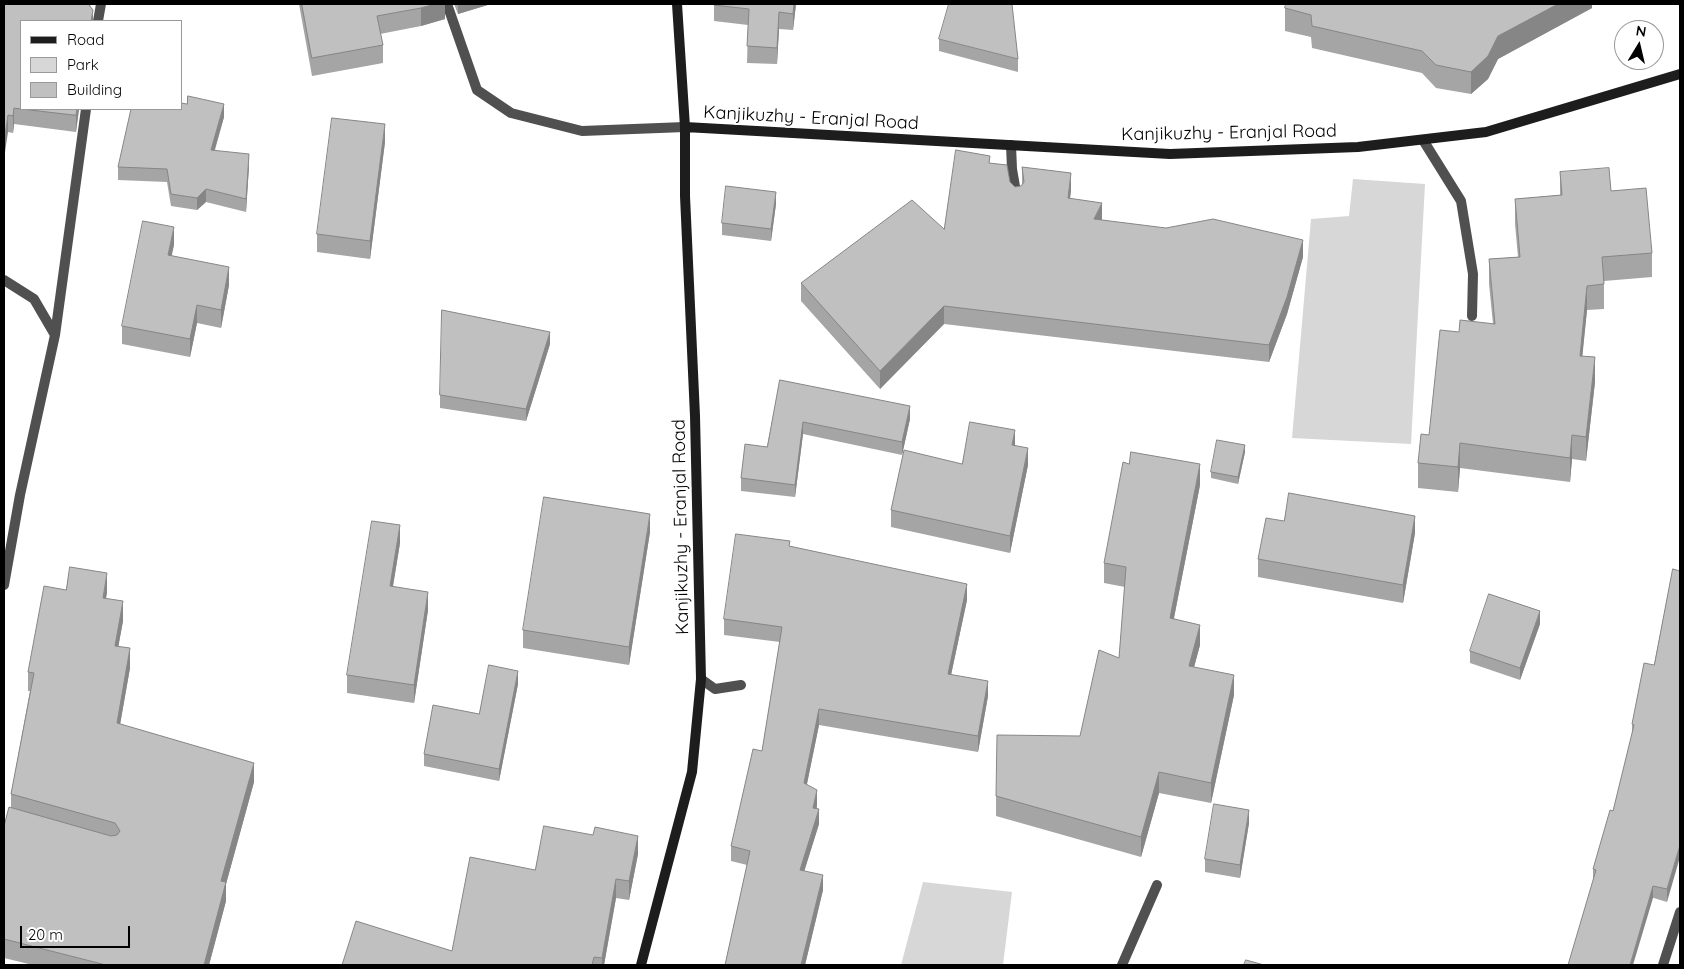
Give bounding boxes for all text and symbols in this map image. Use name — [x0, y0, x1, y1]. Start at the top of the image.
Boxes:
legend — [20, 20, 182, 110]
north arrow — [1614, 20, 1664, 70]
text: N — [1635, 21, 1648, 41]
text: Road — [67, 30, 104, 49]
text: Park — [67, 55, 99, 74]
text: Building — [67, 80, 122, 99]
street label: Kanjikuzhy - Eranjal Road — [703, 102, 919, 134]
street label: Kanjikuzhy - Eranjal Road — [1121, 120, 1337, 146]
street label: Kanjikuzhy - Eranjal Road — [668, 419, 694, 635]
scale bar — [22, 916, 132, 948]
text: 20 m — [28, 925, 63, 944]

